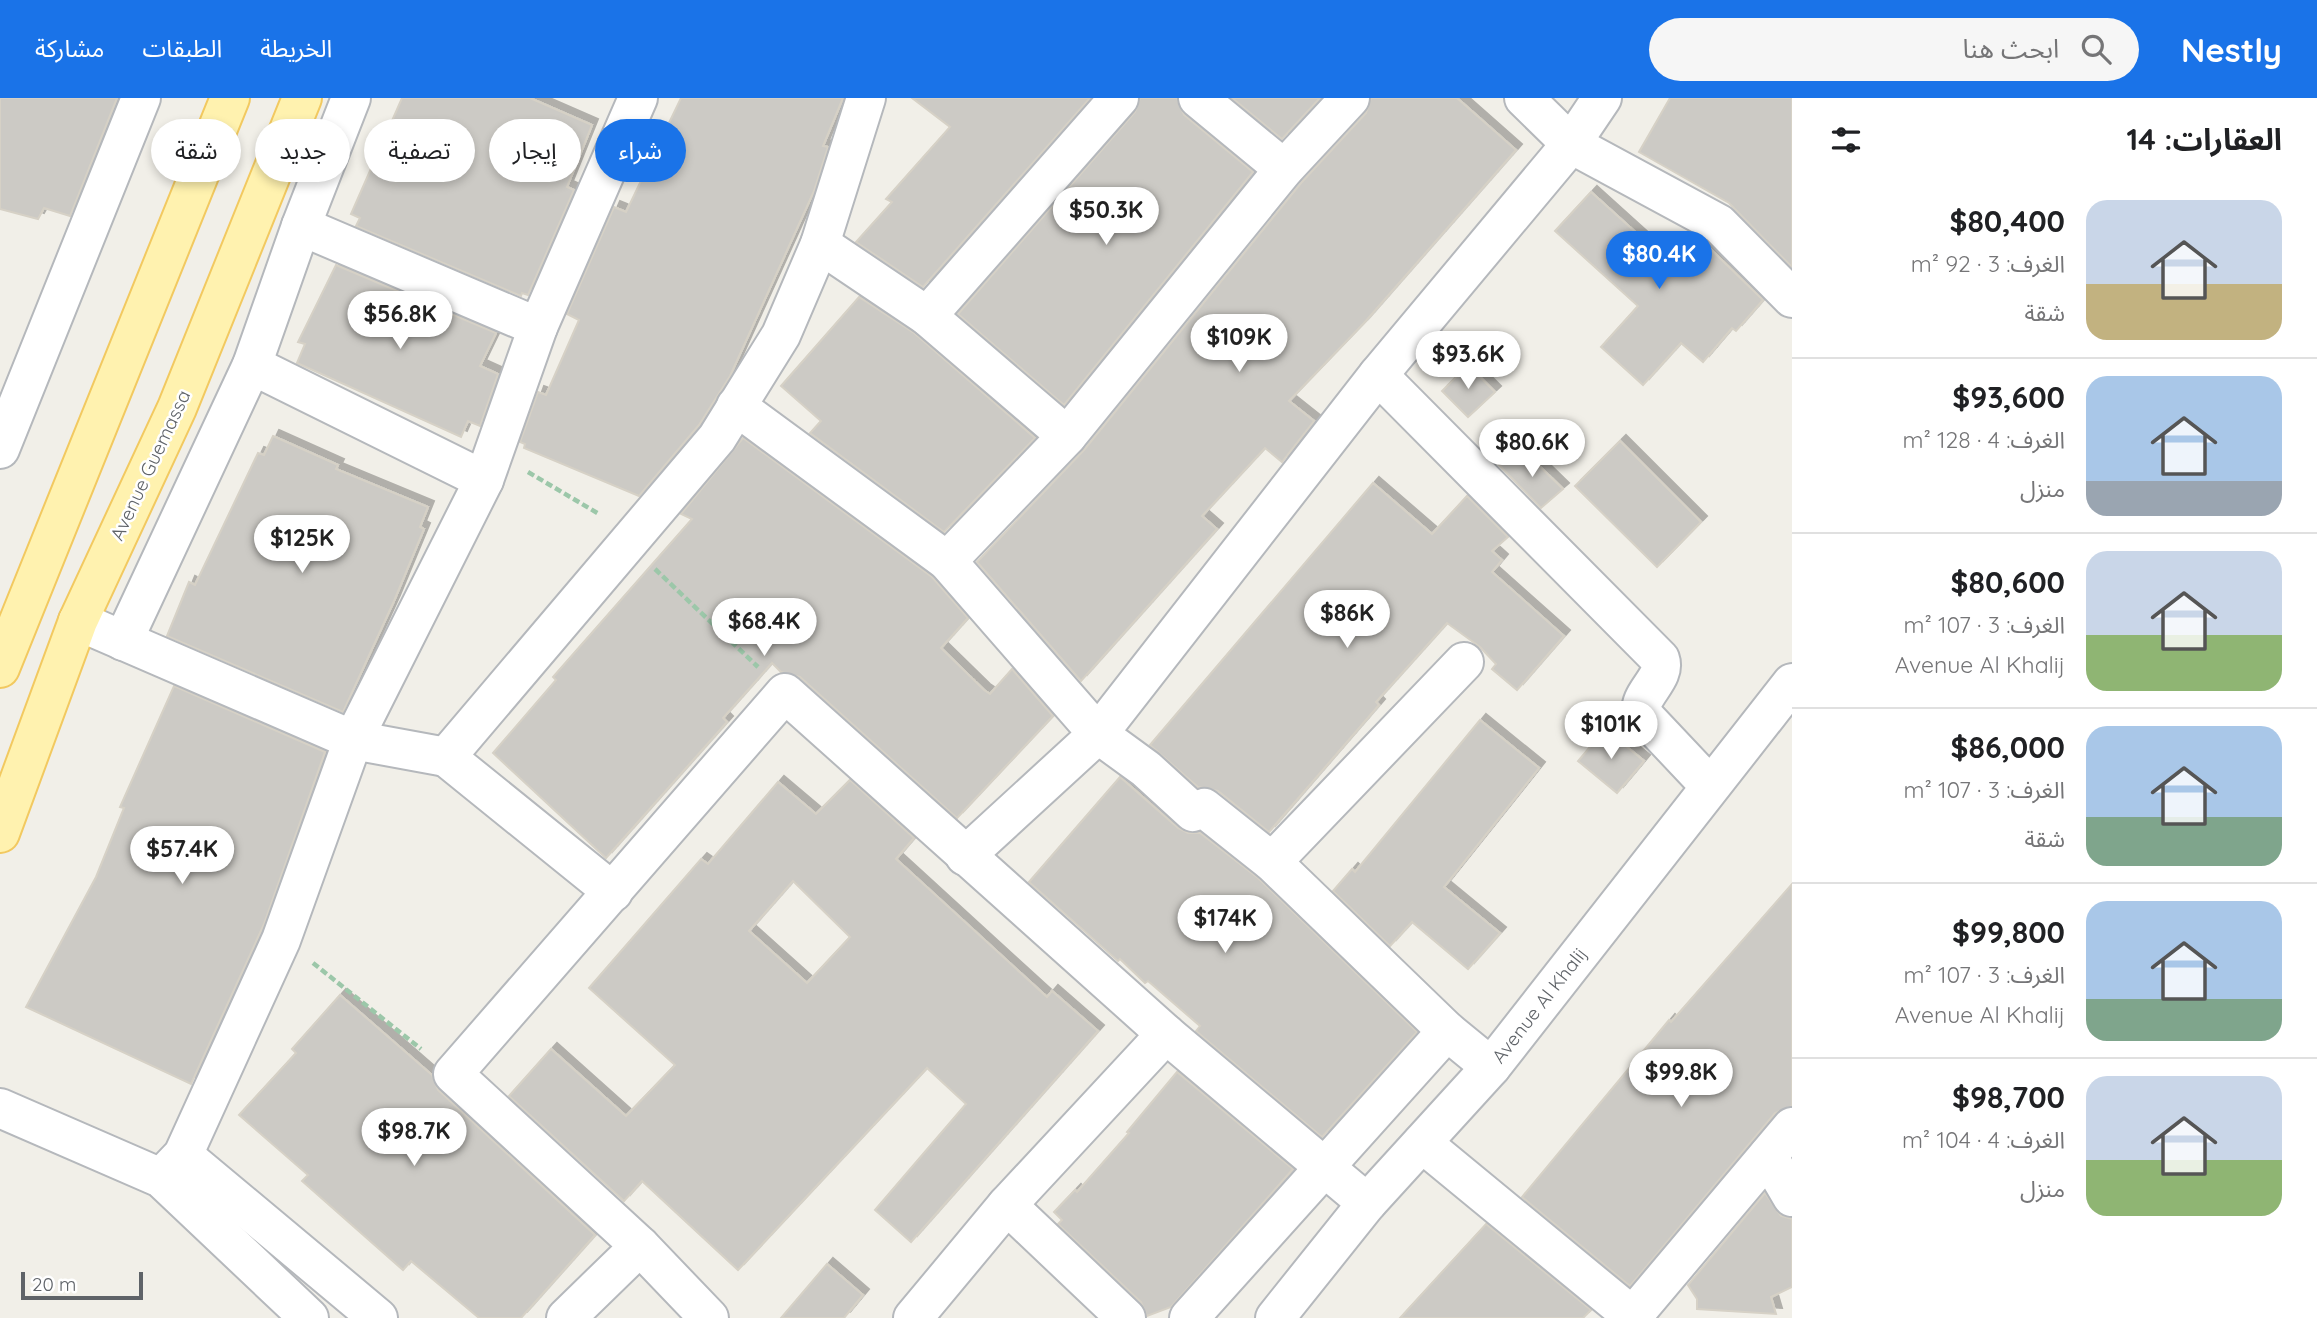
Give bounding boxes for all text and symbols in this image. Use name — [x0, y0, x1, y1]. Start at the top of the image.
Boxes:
search box — [1649, 18, 2139, 81]
text: Nestly — [2181, 29, 2282, 70]
icon: search — [2077, 30, 2115, 68]
text: ابحث هنا — [1962, 32, 2059, 65]
text: مشاركة — [35, 33, 104, 63]
text: الطبقات — [142, 33, 222, 63]
text: الخريطة — [260, 33, 332, 63]
chip: شقة — [151, 119, 241, 182]
chip: جديد — [255, 119, 350, 182]
chip: تصفية — [364, 119, 475, 182]
chip: إيجار — [489, 119, 581, 182]
chip: شراء — [595, 119, 686, 182]
text: العقارات: 14 — [2127, 120, 2282, 158]
icon: filters — [1827, 121, 1865, 159]
pin: $50.3K — [1049, 188, 1163, 247]
text: $50.3K — [1069, 195, 1143, 224]
text: $80,400 — [1950, 202, 2065, 240]
icon: home — [2142, 228, 2226, 312]
pin: $80.4K — [1602, 232, 1716, 291]
text: $80.4K — [1622, 239, 1696, 268]
text: الغرف: 3 · 92 m² — [1911, 249, 2065, 278]
pin: $56.8K — [343, 292, 457, 351]
text: شقة — [2024, 298, 2065, 327]
text: $56.8K — [363, 299, 437, 328]
pin: $109K — [1190, 314, 1288, 374]
text: $109K — [1207, 322, 1271, 351]
pin: $93.6K — [1411, 331, 1525, 391]
text: $93.6K — [1432, 339, 1504, 368]
text: $93,600 — [1952, 378, 2065, 416]
street label: Avenue Guemassa — [105, 386, 195, 544]
icon: home — [2142, 404, 2226, 488]
pin: $80.6K — [1475, 420, 1589, 479]
text: الغرف: 4 · 128 m² — [1903, 425, 2065, 454]
text: $80.6K — [1495, 427, 1569, 456]
text: منزل — [2020, 474, 2065, 503]
pin: $125K — [253, 516, 351, 575]
text: $125K — [270, 523, 334, 552]
text: $80,600 — [1951, 563, 2065, 601]
icon: home — [2142, 579, 2226, 663]
pin: $86K — [1306, 590, 1388, 650]
pin: $68.4K — [707, 598, 821, 658]
text: $86K — [1320, 598, 1374, 627]
text: $68.4K — [728, 606, 800, 635]
text: الغرف: 3 · 107 m² — [1904, 610, 2065, 639]
text: Avenue Al Khalij — [1895, 650, 2065, 679]
pin: $101K — [1562, 702, 1660, 761]
text: $101K — [1581, 709, 1641, 738]
text: $86,000 — [1951, 728, 2065, 766]
icon: home — [2142, 754, 2226, 838]
text: الغرف: 3 · 107 m² — [1904, 775, 2065, 804]
text: شقة — [2024, 824, 2065, 853]
pin: $57.4K — [125, 826, 239, 886]
text: $57.4K — [146, 834, 218, 863]
pin: $174K — [1176, 896, 1274, 955]
text: $174K — [1194, 903, 1256, 932]
text: $99,800 — [1952, 913, 2065, 951]
icon: home — [2142, 929, 2226, 1013]
street label: Avenue Al Khalij — [1486, 942, 1592, 1068]
text: الغرف: 3 · 107 m² — [1904, 960, 2065, 989]
text: Avenue Al Khalij — [1895, 1000, 2065, 1029]
pin: $99.8K — [1624, 1049, 1738, 1109]
text: $99.8K — [1645, 1057, 1717, 1086]
text: $98,700 — [1952, 1078, 2065, 1116]
icon: home — [2142, 1104, 2226, 1188]
pin: $98.7K — [357, 1108, 471, 1168]
text: $98.7K — [378, 1116, 450, 1145]
text: الغرف: 4 · 104 m² — [1902, 1125, 2065, 1154]
text: منزل — [2020, 1174, 2065, 1203]
scale bar — [21, 1269, 144, 1301]
text: 20 m — [32, 1272, 76, 1296]

